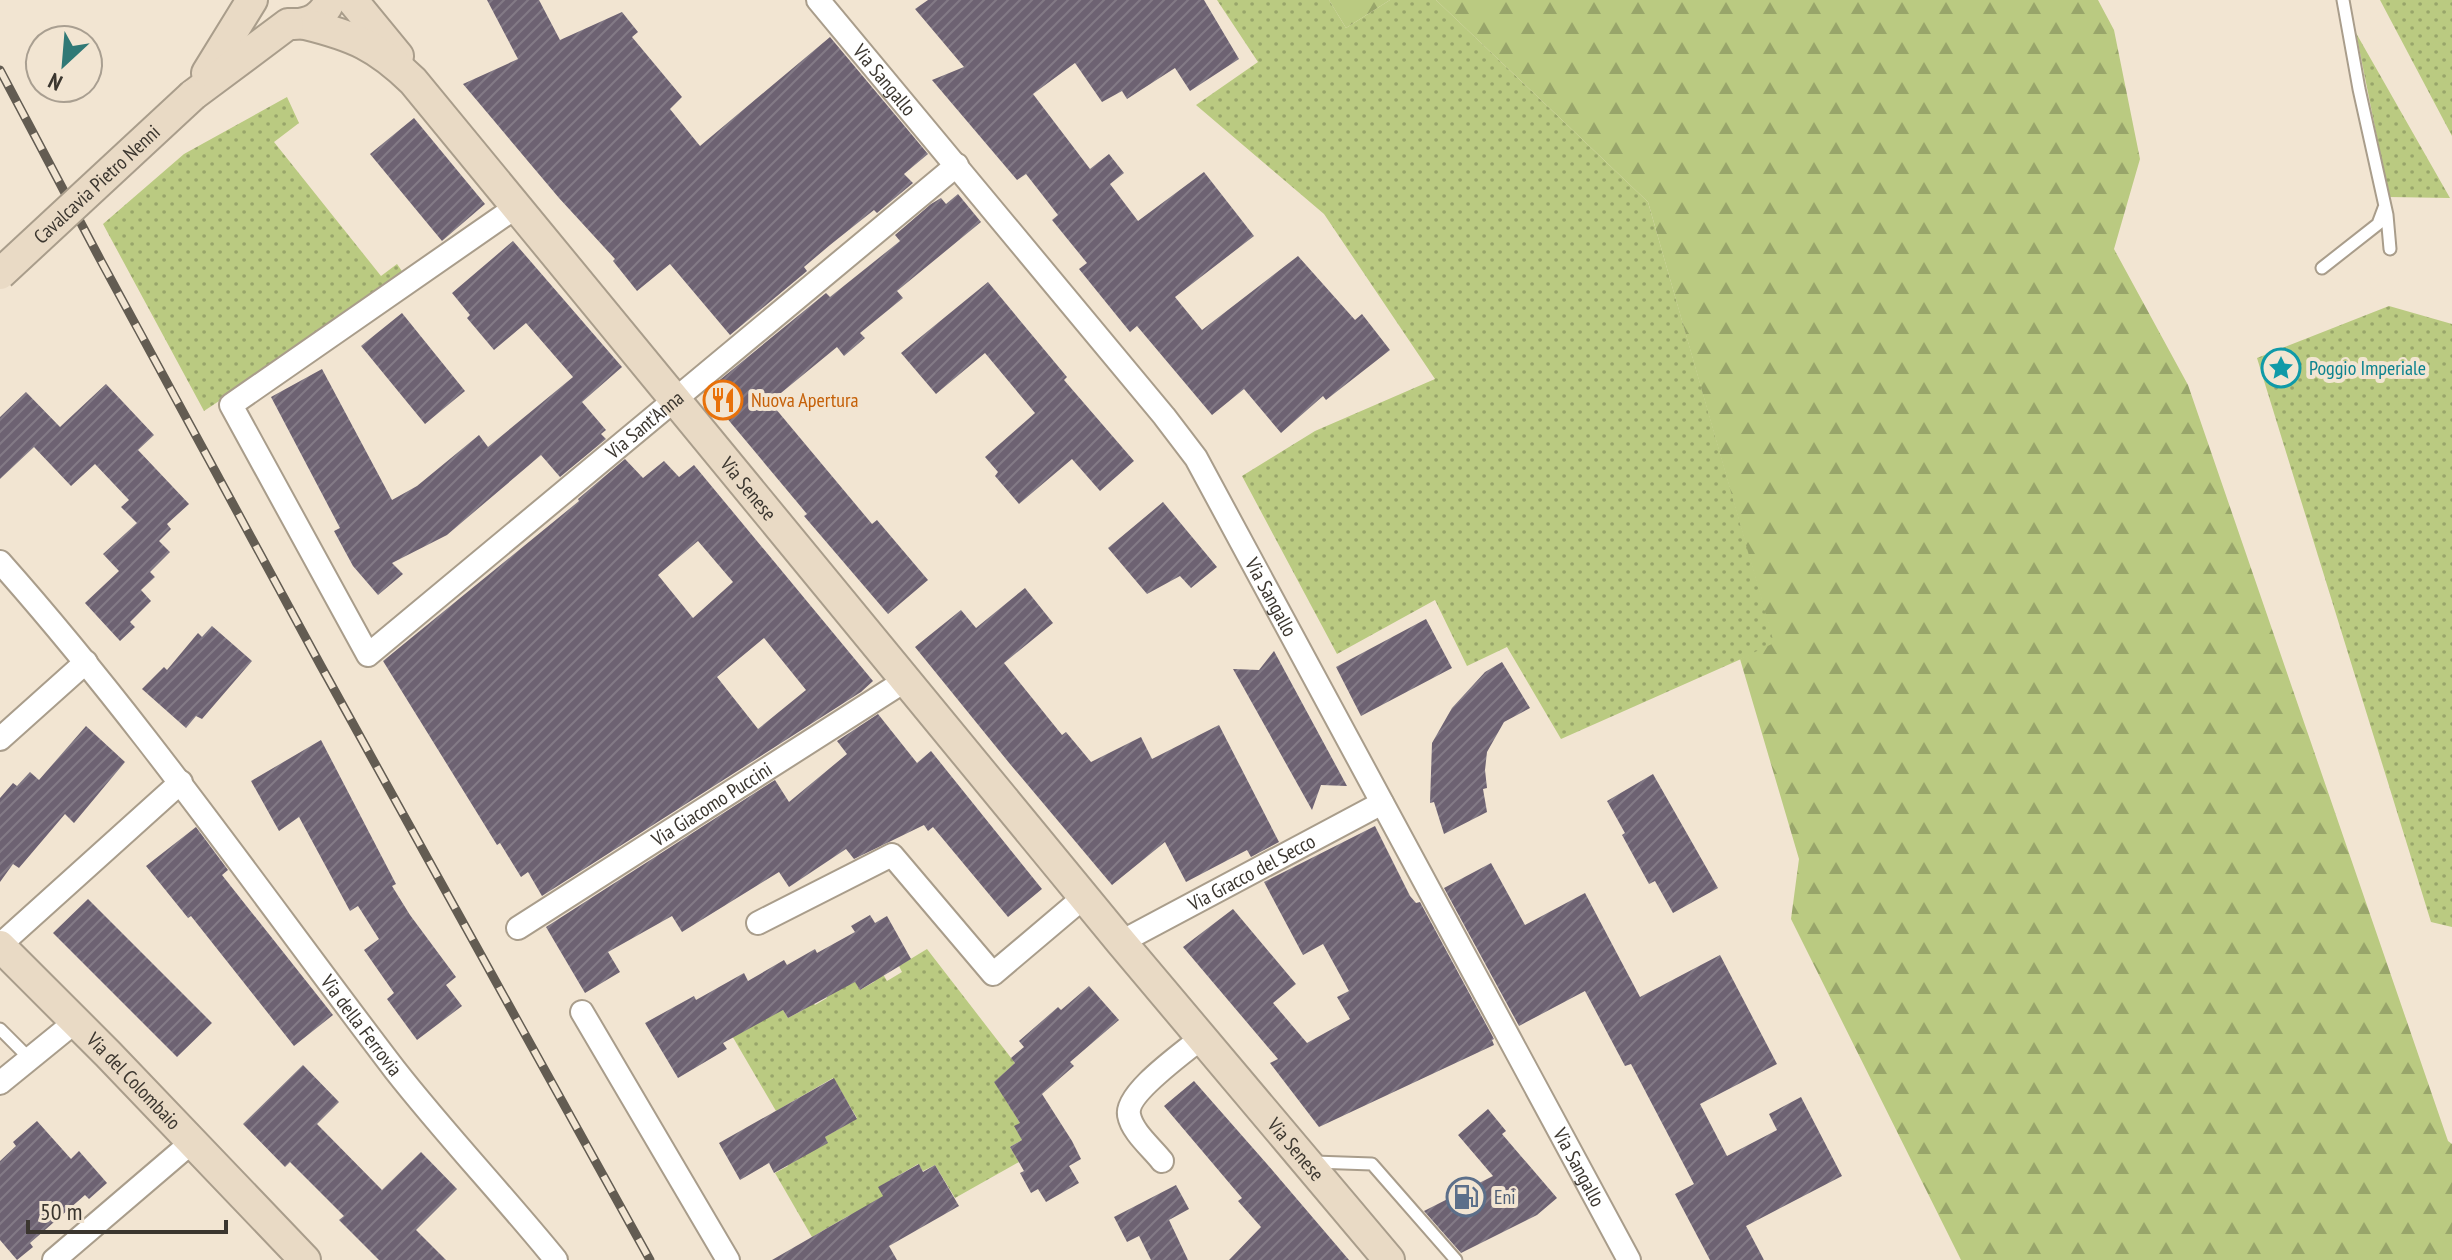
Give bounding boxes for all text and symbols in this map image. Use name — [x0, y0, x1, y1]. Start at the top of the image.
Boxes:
north arrow — [24, 24, 104, 104]
street label: Via Sangallo — [846, 38, 922, 121]
text: N — [44, 67, 67, 97]
street label: Cavalcavia Pietro Nenni — [28, 119, 165, 249]
place icon: Poggio Imperiale — [2260, 347, 2302, 389]
place label: Poggio Imperiale — [2309, 355, 2426, 381]
restaurant icon: Nuova Apertura — [702, 379, 744, 421]
street label: Via Sant'Anna — [600, 385, 689, 465]
place label: Nuova Apertura — [751, 387, 858, 413]
street label: Via Senese — [714, 451, 782, 526]
street label: Via Sangallo — [1239, 552, 1303, 641]
street label: Via Giacomo Puccini — [646, 756, 777, 853]
street label: Via Gracco del Secco — [1183, 828, 1320, 917]
street label: Via della Ferrovia — [314, 969, 408, 1082]
street label: Via del Colombaio — [80, 1026, 186, 1135]
street label: Via Senese — [1261, 1112, 1330, 1186]
street label: Via Sangallo — [1547, 1123, 1611, 1211]
fuel station icon: Eni — [1445, 1176, 1487, 1218]
scale bar — [28, 1184, 226, 1234]
place label: Eni — [1494, 1184, 1516, 1210]
text: 50 m — [40, 1196, 82, 1227]

